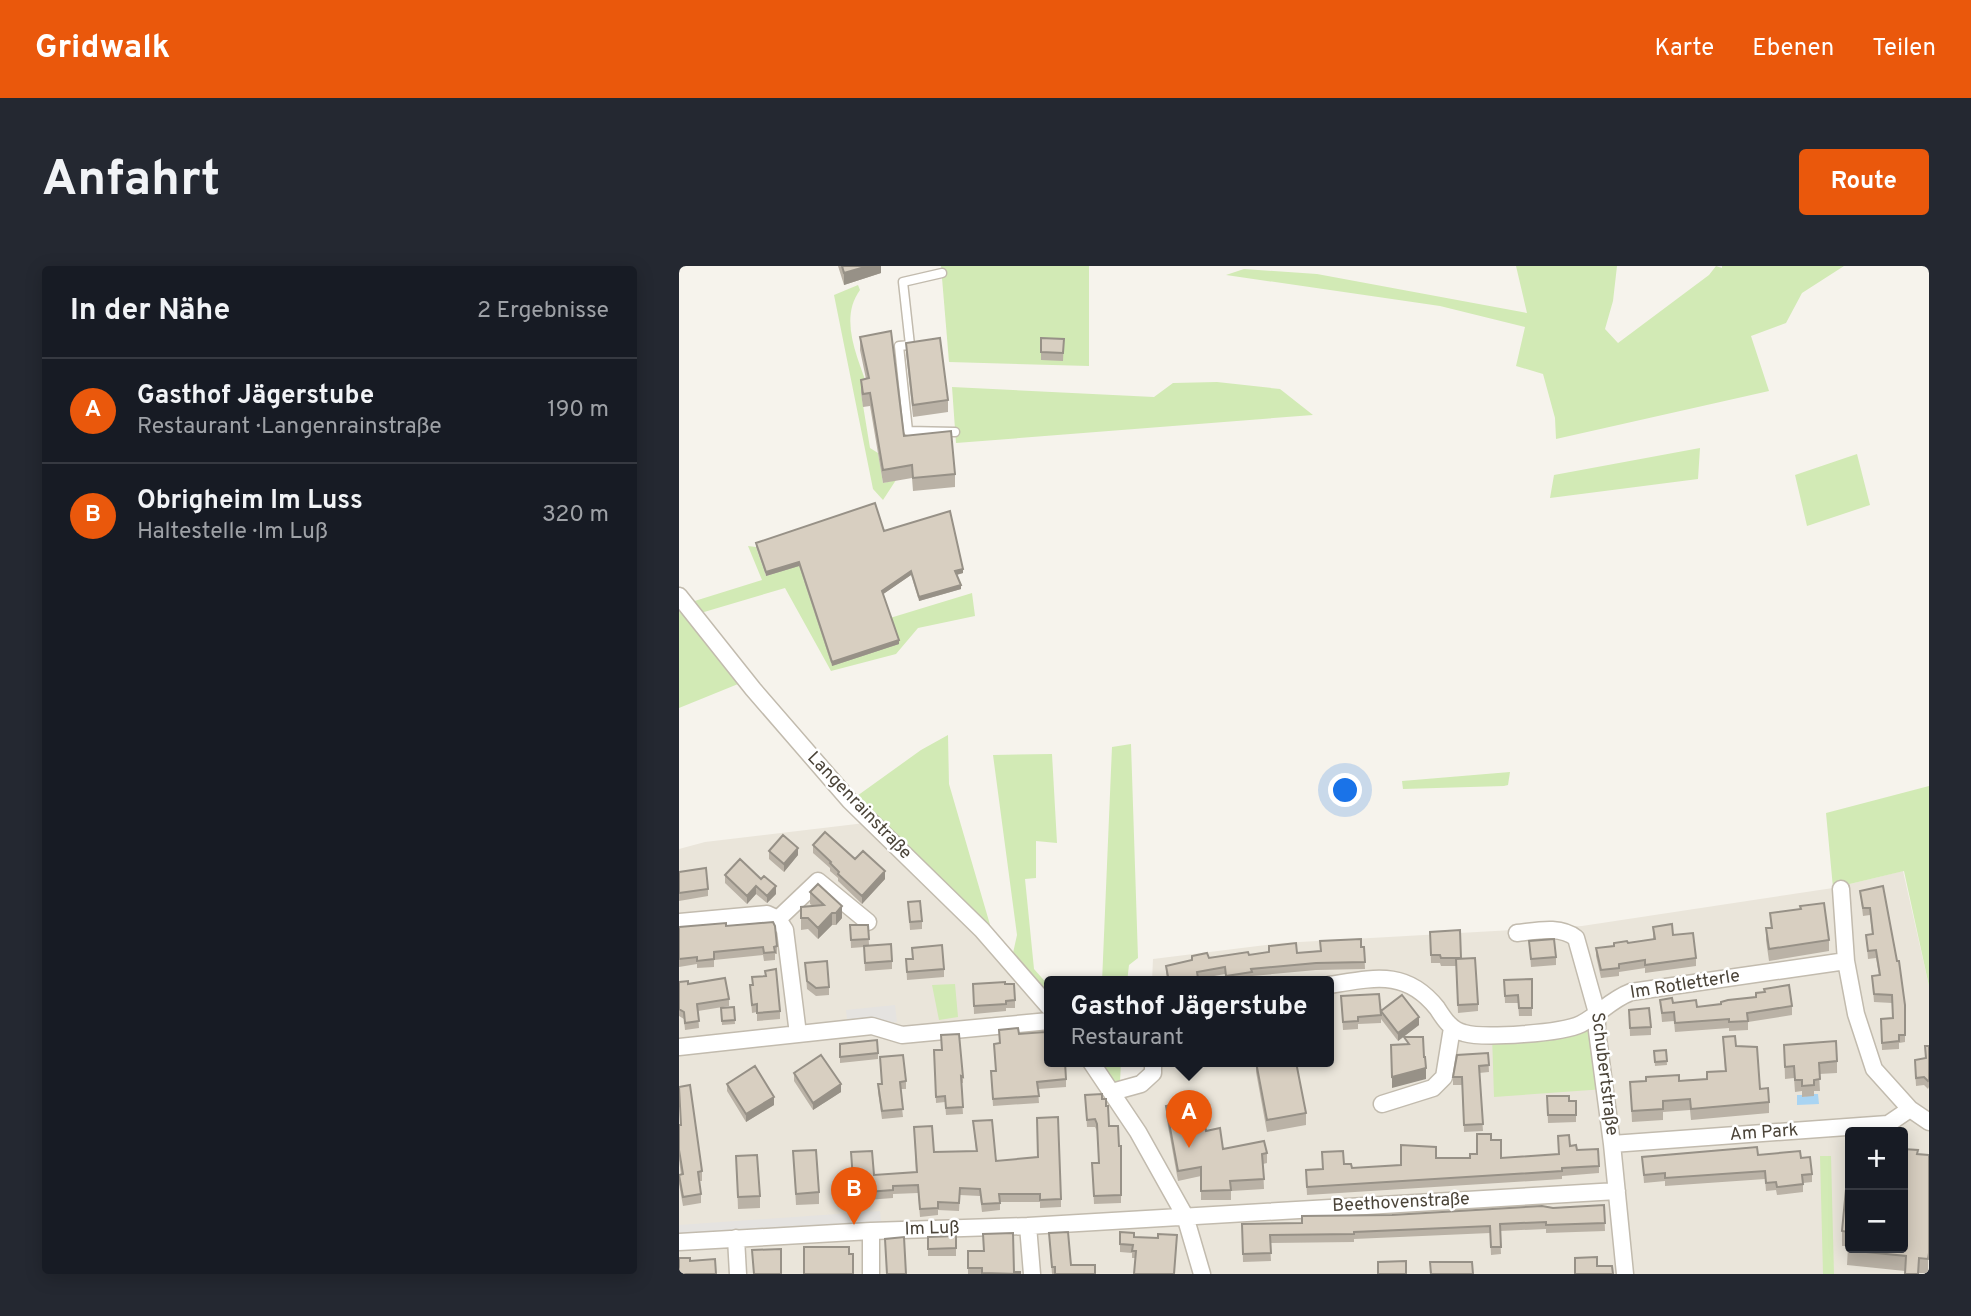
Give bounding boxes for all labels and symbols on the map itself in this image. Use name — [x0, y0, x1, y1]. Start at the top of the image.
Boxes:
street label: Langenrainstraße — [802, 747, 916, 865]
your location — [1328, 773, 1362, 807]
street label: Im Rotletterle — [1628, 965, 1742, 1005]
street label: Schubertstraße — [1585, 1011, 1623, 1137]
pin: A — [1166, 1090, 1212, 1148]
street label: Am Park — [1729, 1119, 1799, 1147]
pin: B — [831, 1167, 877, 1225]
street label: Beethovenstraße — [1332, 1188, 1470, 1218]
street label: Im Luß — [904, 1217, 960, 1241]

